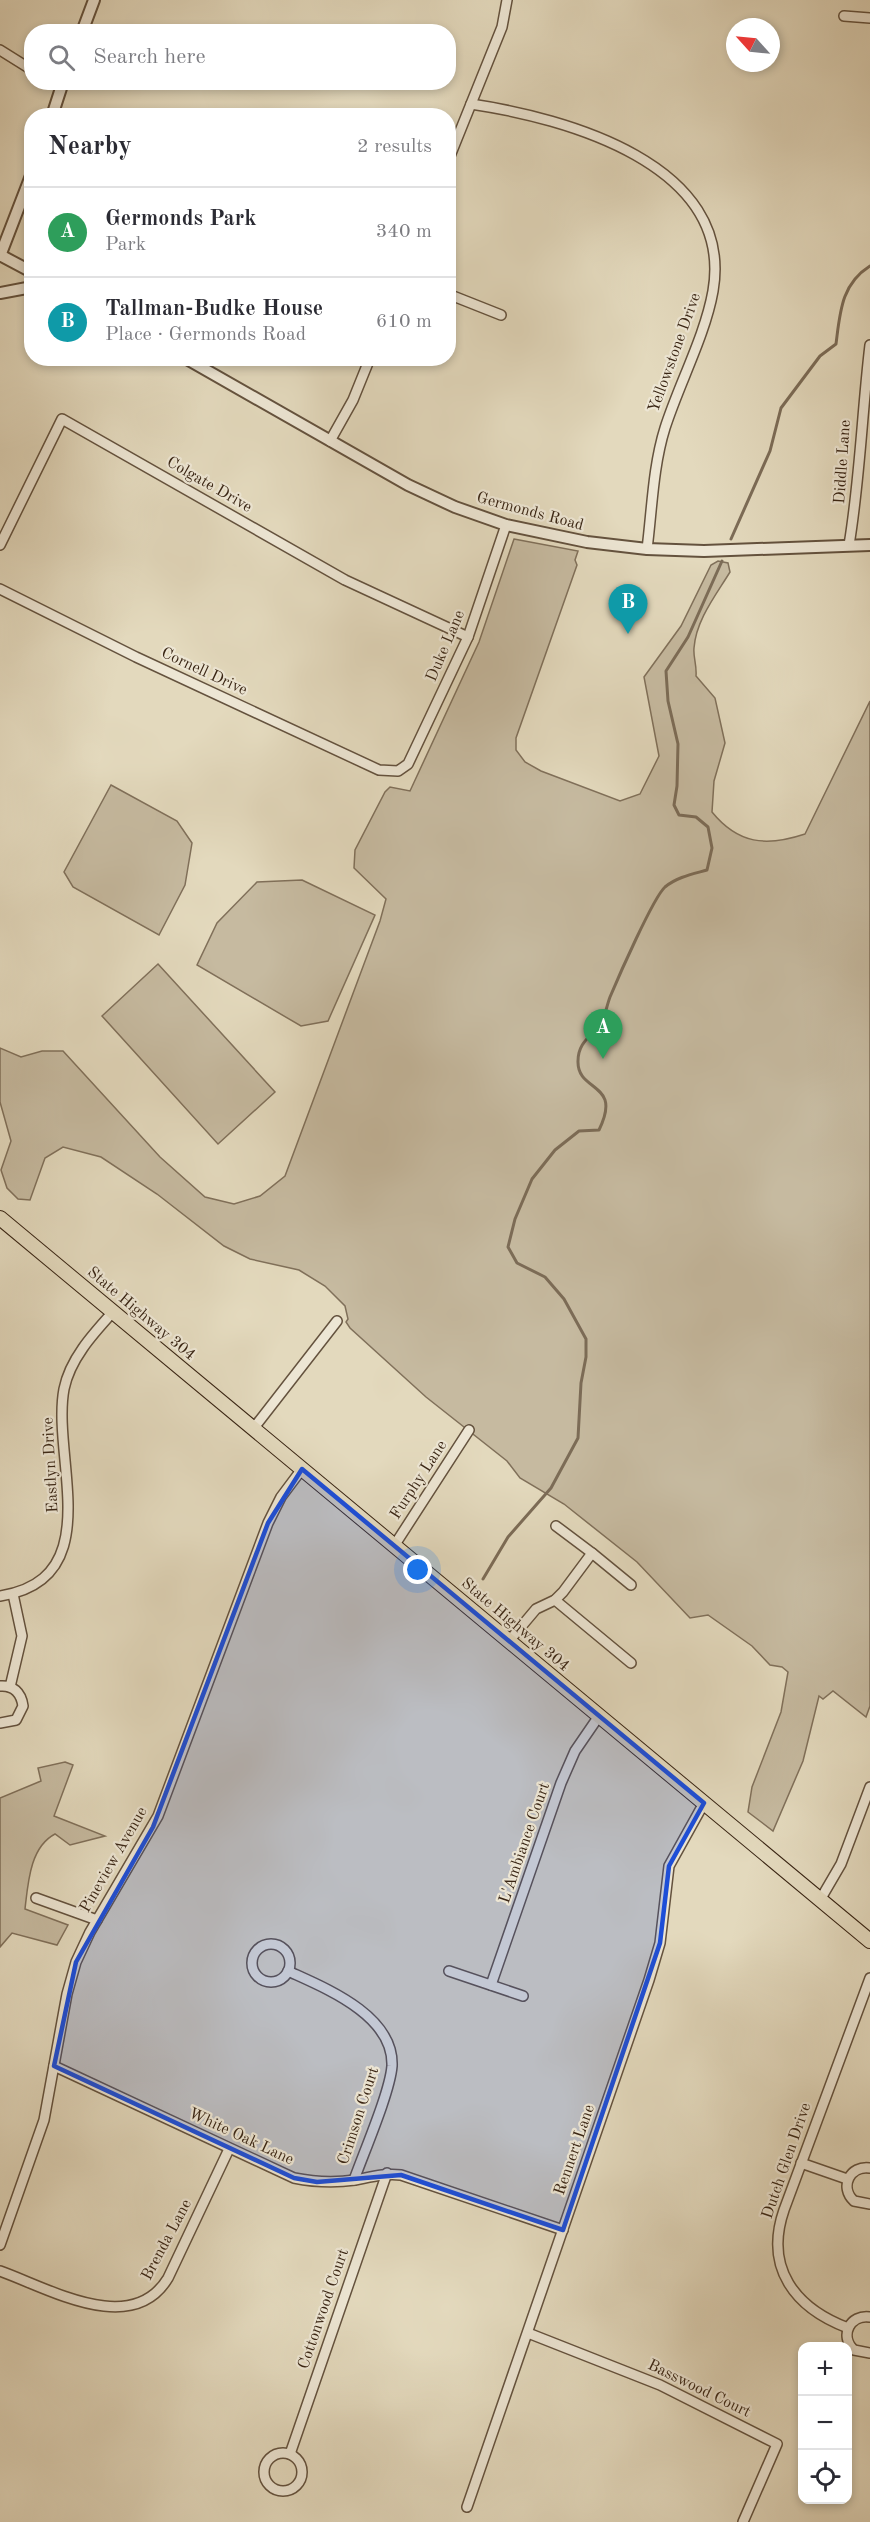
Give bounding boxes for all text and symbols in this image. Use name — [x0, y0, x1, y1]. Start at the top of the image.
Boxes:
north arrow — [726, 18, 780, 72]
search box — [24, 24, 456, 90]
icon: search — [45, 41, 78, 74]
text: Search here — [93, 46, 206, 68]
text: Nearby — [48, 134, 132, 160]
text: 2 results — [357, 137, 432, 157]
text: Germonds Park — [105, 208, 257, 230]
text: A — [60, 222, 75, 242]
text: 340 m — [376, 222, 432, 242]
text: Park — [105, 235, 146, 255]
street label: Yellowstone Drive — [646, 291, 704, 415]
text: Tallman-Budke House — [105, 298, 323, 320]
text: B — [60, 312, 75, 332]
text: 610 m — [376, 312, 432, 332]
text: Place · Germonds Road — [105, 325, 306, 345]
street label: Diddle Lane — [832, 419, 854, 505]
street label: Colgate Drive — [164, 454, 254, 516]
street label: Germonds Road — [475, 490, 585, 534]
pin: B — [608, 584, 648, 634]
street label: Duke Lane — [424, 608, 468, 684]
street label: Cornell Drive — [159, 645, 249, 699]
pin: A — [584, 1010, 622, 1059]
street label: State Highway 304 — [84, 1264, 198, 1364]
street label: Eastlyn Drive — [41, 1417, 61, 1513]
street label: Furphy Lane — [388, 1438, 450, 1522]
your location — [403, 1555, 432, 1584]
street label: State Highway 304 — [458, 1575, 572, 1675]
street label: L'Ambiance Court — [497, 1780, 553, 1906]
street label: Pineview Avenue — [77, 1804, 151, 1916]
street label: Crimson Court — [336, 2065, 382, 2167]
street label: Dutch Glen Drive — [760, 2101, 814, 2221]
street label: Rennert Lane — [552, 2103, 598, 2197]
street label: White Oak Lane — [186, 2106, 296, 2168]
street label: Brenda Lane — [139, 2197, 195, 2283]
street label: Cottonwood Court — [296, 2246, 352, 2371]
map controls — [798, 2342, 852, 2504]
button: + — [798, 2342, 852, 2396]
street label: Basswood Court — [645, 2357, 753, 2421]
button: − — [798, 2396, 852, 2450]
button: locate — [798, 2450, 852, 2504]

